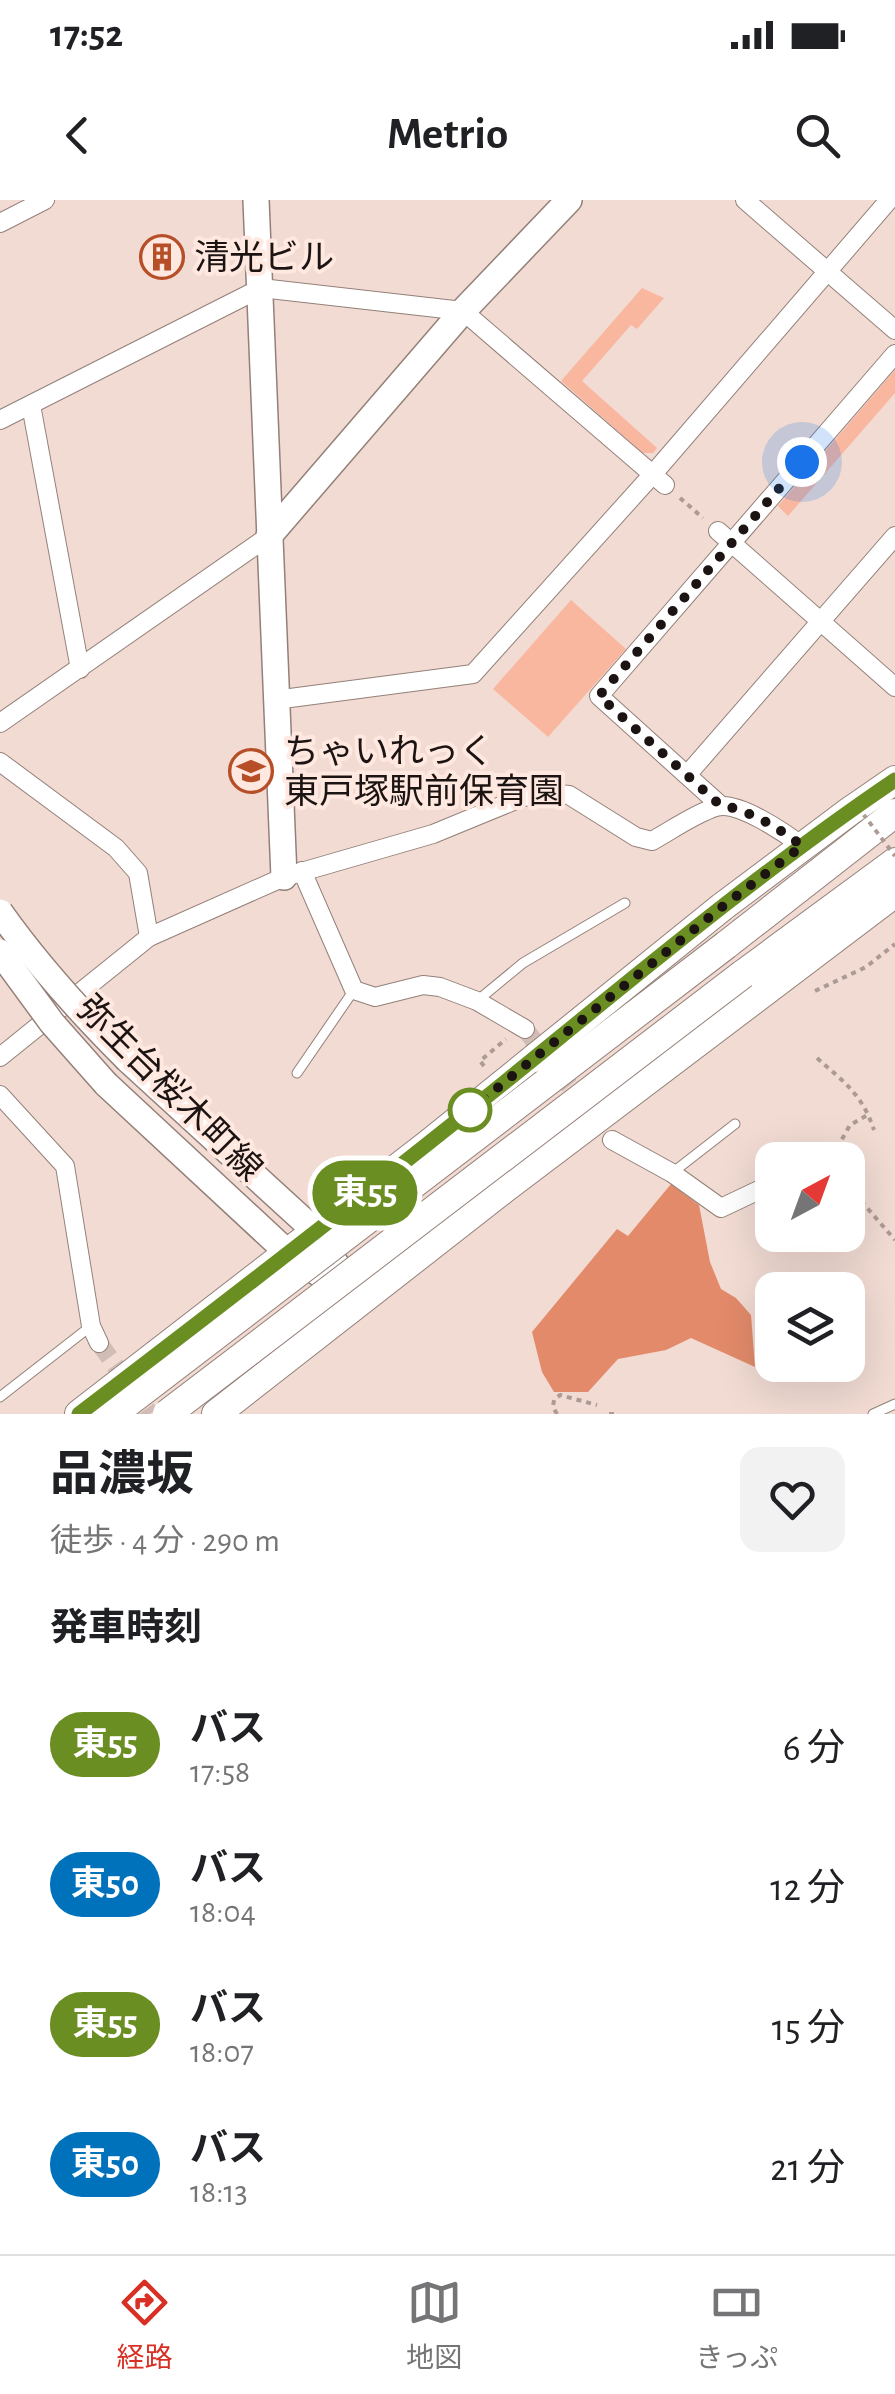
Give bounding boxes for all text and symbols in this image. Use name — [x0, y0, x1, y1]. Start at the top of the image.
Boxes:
text: 17:52 — [50, 16, 123, 54]
icon: back — [50, 108, 105, 163]
icon: search — [790, 108, 845, 163]
text: Metrio — [387, 112, 508, 157]
building icon: 清光ビル — [139, 234, 185, 280]
place label: 清光ビル — [194, 239, 334, 276]
your location — [777, 437, 827, 487]
place label: ちゃいれっく 東戸塚駅前保育園 — [284, 734, 564, 810]
school or university icon: ちゃいれっく 東戸塚駅前保育園 — [228, 748, 274, 794]
street label: 弥生台桜木町線 — [70, 989, 269, 1188]
unlabelled marker — [449, 1089, 491, 1131]
north arrow — [755, 1142, 865, 1252]
map controls — [755, 1142, 865, 1382]
line badge: 東55 — [308, 1160, 422, 1226]
text: 東55 — [332, 1176, 398, 1211]
button: layers — [755, 1272, 865, 1382]
button: heart — [740, 1447, 845, 1552]
text: 品濃坂 — [50, 1452, 194, 1500]
text: 徒歩 · 4 分 · 290 m — [50, 1525, 280, 1557]
text: 発車時刻 — [50, 1610, 202, 1648]
text: バス — [190, 1711, 266, 1749]
text: 東55 — [72, 1727, 138, 1762]
text: 6 分 — [783, 1730, 845, 1768]
text: 17:58 — [190, 1756, 250, 1788]
text: バス — [190, 1851, 266, 1889]
text: 東50 — [71, 1867, 139, 1902]
text: 12 分 — [770, 1870, 845, 1908]
text: 18:04 — [190, 1896, 256, 1928]
text: バス — [190, 1991, 266, 2029]
text: 東55 — [72, 2007, 138, 2042]
text: 15 分 — [772, 2010, 845, 2048]
text: 18:07 — [190, 2036, 254, 2068]
text: バス — [190, 2131, 266, 2169]
text: 東50 — [71, 2147, 139, 2182]
text: 21 分 — [770, 2150, 845, 2188]
text: 18:13 — [190, 2176, 248, 2208]
tab: 経路 — [117, 2275, 173, 2376]
tab: 地図 — [406, 2275, 462, 2376]
tab: きっぷ — [695, 2275, 778, 2376]

